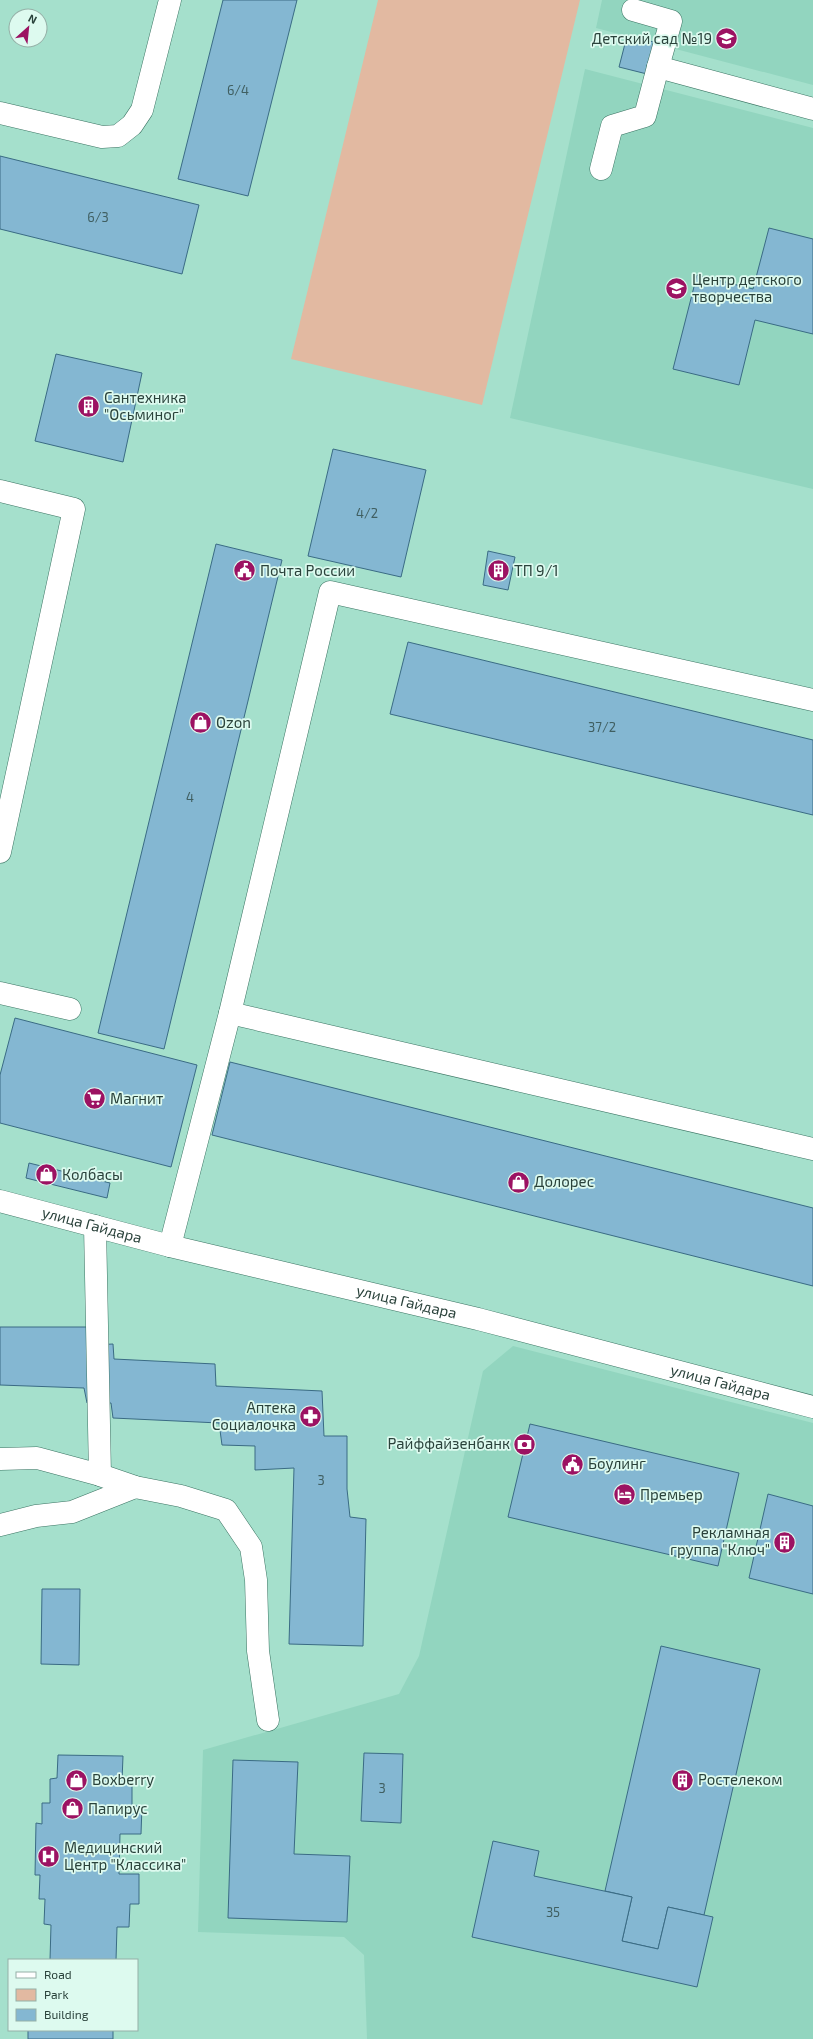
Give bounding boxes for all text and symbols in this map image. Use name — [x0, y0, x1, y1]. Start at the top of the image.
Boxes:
north arrow — [8, 8, 48, 48]
text: N — [26, 11, 39, 26]
school or university icon: Детский сад №19 — [714, 26, 740, 52]
place label: Детский сад №19 — [592, 29, 712, 47]
house number: 6/4 — [227, 82, 249, 98]
house number: 6/3 — [87, 209, 109, 225]
place label: Центр детского творчества — [692, 270, 802, 305]
school or university icon: Центр детского творчества — [663, 276, 689, 302]
place label: Сантехника "Осьминог" — [104, 388, 187, 423]
building icon: Сантехника "Осьминог" — [76, 394, 102, 420]
house number: 4/2 — [356, 505, 378, 521]
public building icon: Почта России — [232, 558, 258, 584]
building icon: ТП 9/1 — [486, 558, 512, 584]
place label: Почта России — [260, 561, 355, 579]
place label: ТП 9/1 — [514, 561, 558, 579]
shop icon: Ozon — [187, 710, 213, 736]
place label: Ozon — [216, 713, 251, 731]
house number: 37/2 — [588, 719, 616, 735]
house number: 4 — [186, 789, 194, 805]
supermarket icon: Магнит — [81, 1086, 107, 1112]
place label: Магнит — [110, 1089, 163, 1107]
shop icon: Колбасы — [34, 1162, 60, 1188]
place label: Колбасы — [62, 1165, 123, 1183]
shop icon: Долорес — [505, 1169, 531, 1195]
place label: Долорес — [534, 1172, 594, 1190]
street label: улица Гайдара — [40, 1203, 144, 1246]
street label: улица Гайдара — [355, 1281, 459, 1322]
street label: улица Гайдара — [669, 1360, 773, 1403]
place label: Аптека Социалочка — [212, 1398, 296, 1433]
pharmacy icon: Аптека Социалочка — [298, 1404, 324, 1430]
bank icon: Райффайзенбанк — [512, 1431, 538, 1457]
place label: Райффайзенбанк — [387, 1434, 510, 1452]
public building icon: Боулинг — [560, 1451, 586, 1477]
place label: Боулинг — [588, 1454, 646, 1473]
house number: 3 — [317, 1472, 325, 1488]
hotel icon: Премьер — [611, 1482, 637, 1508]
place label: Премьер — [640, 1485, 703, 1503]
place label: Рекламная группа "Ключ" — [670, 1523, 770, 1559]
building icon: Рекламная группа "Ключ" — [772, 1529, 798, 1555]
shop icon: Boxberry — [64, 1767, 90, 1793]
building icon: Ростелеком — [670, 1767, 696, 1793]
place label: Boxberry — [92, 1770, 154, 1788]
place label: Ростелеком — [698, 1770, 782, 1788]
house number: 3 — [378, 1780, 386, 1796]
shop icon: Папирус — [59, 1796, 85, 1822]
place label: Папирус — [88, 1799, 148, 1818]
place label: Медицинский Центр "Классика" — [64, 1838, 186, 1873]
hospital icon: Медицинский Центр "Классика" — [35, 1844, 61, 1870]
house number: 35 — [546, 1904, 560, 1920]
legend — [8, 1959, 138, 2031]
text: Road — [44, 1967, 72, 1981]
text: Park — [44, 1987, 69, 2001]
text: Building — [44, 2007, 89, 2021]

